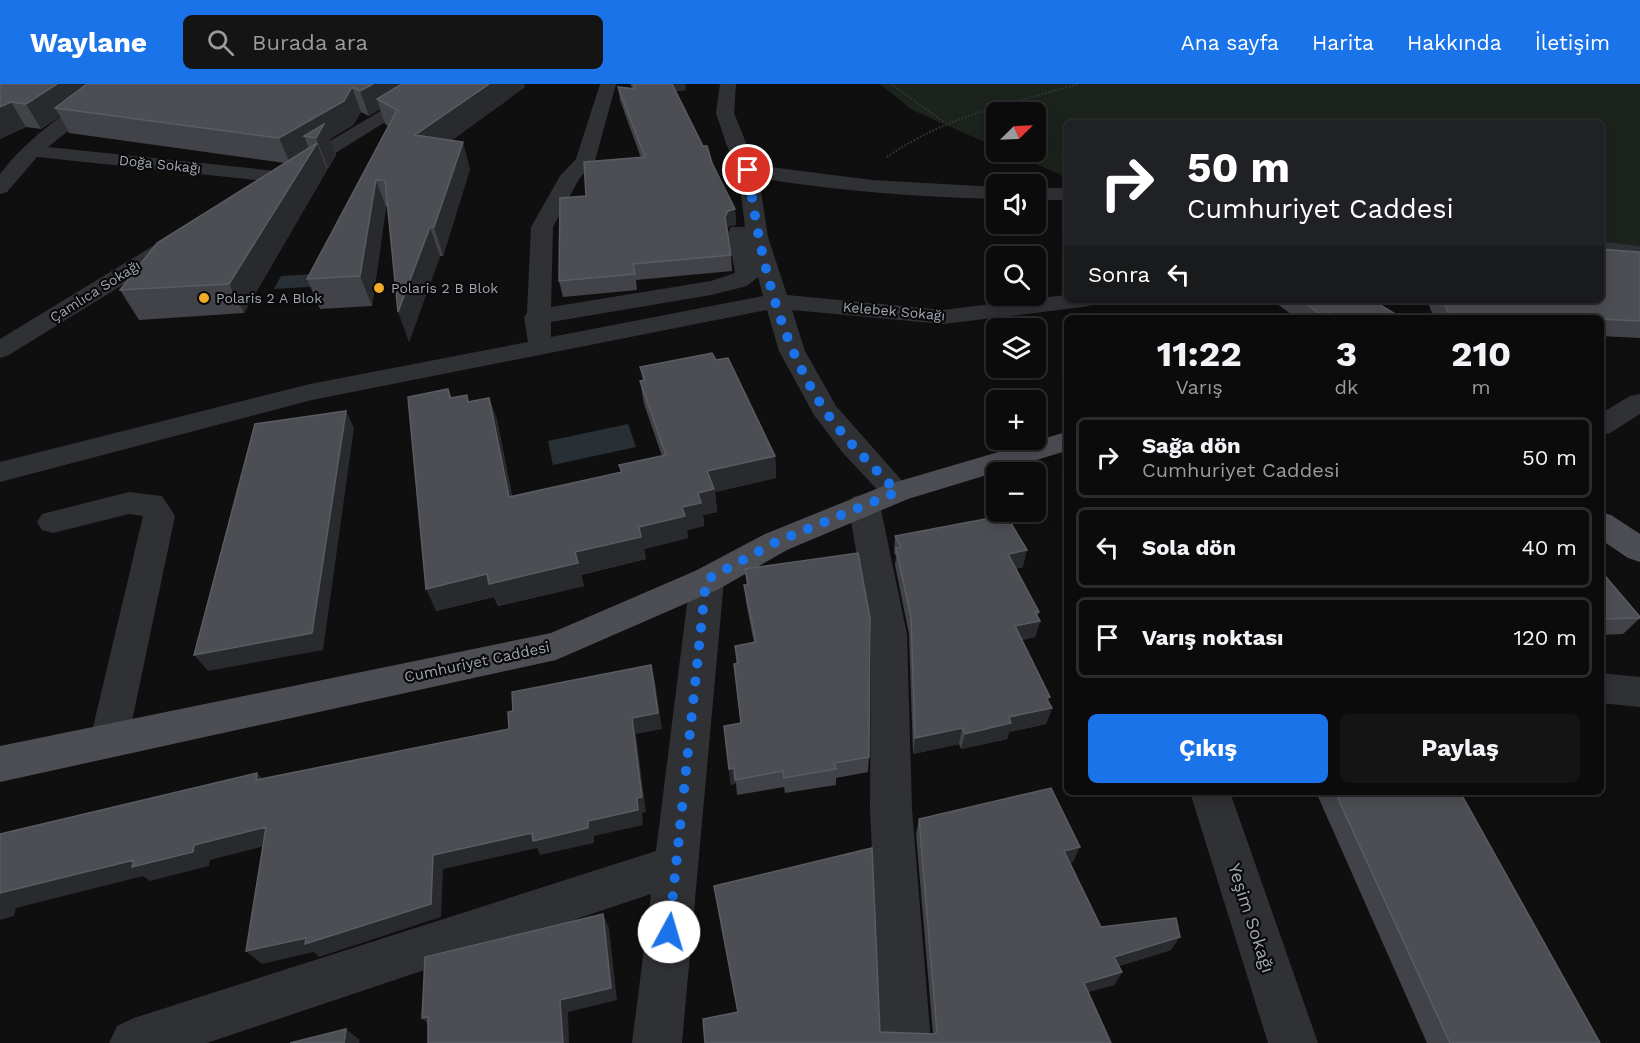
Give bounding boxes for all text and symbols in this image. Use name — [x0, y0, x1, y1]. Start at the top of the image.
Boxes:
search box — [183, 15, 603, 69]
text: Waylane — [30, 26, 147, 59]
icon: search — [204, 26, 237, 59]
text: Burada ara — [252, 30, 368, 55]
text: Ana sayfa — [1181, 30, 1279, 55]
text: Harita — [1312, 30, 1374, 55]
text: Hakkında — [1407, 30, 1502, 55]
text: İletişim — [1535, 30, 1610, 55]
north arrow — [986, 102, 1046, 162]
map controls — [986, 102, 1046, 522]
text: 50 m — [1187, 143, 1290, 192]
pin — [722, 144, 773, 195]
icon: right — [1088, 144, 1166, 222]
street label: Doğa Sokağı — [118, 152, 202, 176]
icon: arrive — [731, 153, 764, 186]
button: sound — [986, 174, 1046, 234]
text: Cumhuriyet Caddesi — [1187, 193, 1454, 225]
button: search — [986, 246, 1046, 306]
street label: Çamlıca Sokağı — [47, 257, 143, 325]
icon: left — [1162, 258, 1195, 291]
text: Sonra — [1088, 262, 1150, 287]
place label: Polaris 2 B Blok — [391, 280, 498, 296]
marker: Polaris 2 B Blok — [372, 281, 386, 295]
place label: Polaris 2 A Blok — [216, 290, 322, 306]
marker: Polaris 2 A Blok — [197, 291, 211, 305]
street label: Kelebek Sokağı — [842, 299, 946, 323]
button: layers — [986, 318, 1046, 378]
text: 11:22 — [1157, 333, 1242, 375]
text: 3 — [1336, 333, 1357, 375]
text: 210 — [1451, 333, 1511, 375]
text: Varış — [1176, 375, 1223, 399]
text: dk — [1334, 375, 1358, 399]
text: m — [1472, 375, 1491, 399]
button: + — [986, 390, 1046, 450]
text: Sağa dön — [1142, 433, 1241, 458]
icon: right — [1091, 441, 1124, 474]
text: 50 m — [1522, 445, 1577, 470]
text: Cumhuriyet Caddesi — [1142, 458, 1340, 482]
button: − — [986, 462, 1046, 522]
icon: left — [1091, 531, 1124, 564]
text: Sola dön — [1142, 535, 1236, 560]
text: 40 m — [1521, 535, 1577, 560]
icon: arrive — [1091, 621, 1124, 654]
text: Varış noktası — [1142, 625, 1284, 650]
text: 120 m — [1513, 625, 1577, 650]
street label: Cumhuriyet Caddesi — [403, 638, 551, 686]
button: Çıkış — [1088, 714, 1328, 783]
button: Paylaş — [1340, 714, 1580, 783]
street label: Yeşim Sokağı — [1224, 860, 1279, 975]
position arrow — [637, 900, 701, 964]

